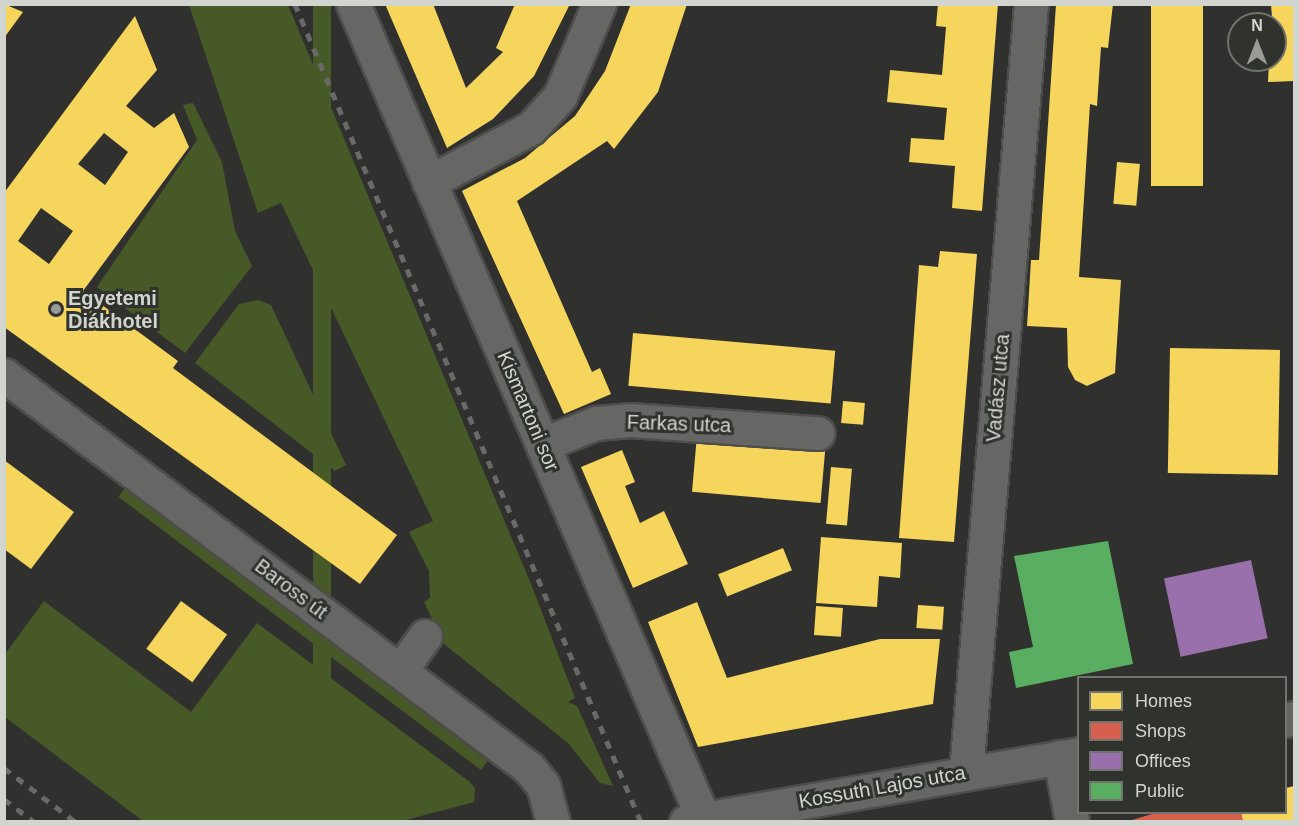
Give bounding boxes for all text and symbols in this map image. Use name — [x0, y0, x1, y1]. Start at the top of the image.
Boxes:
north arrow — [1227, 12, 1287, 72]
text: N — [1251, 17, 1263, 34]
place label: Egyetemi Diákhotel — [68, 286, 158, 333]
marker: Egyetemi Diákhotel — [49, 302, 63, 316]
street label: Vadász utca — [981, 333, 1015, 443]
street label: Kismartoni sor — [492, 347, 564, 475]
street label: Farkas utca — [626, 410, 732, 438]
street label: Baross út — [250, 554, 332, 624]
legend — [1077, 676, 1287, 814]
text: Homes — [1135, 691, 1192, 711]
text: Shops — [1135, 721, 1186, 741]
text: Offices — [1135, 751, 1191, 771]
street label: Kossuth Lajos utca — [797, 761, 967, 813]
text: Public — [1135, 781, 1184, 801]

